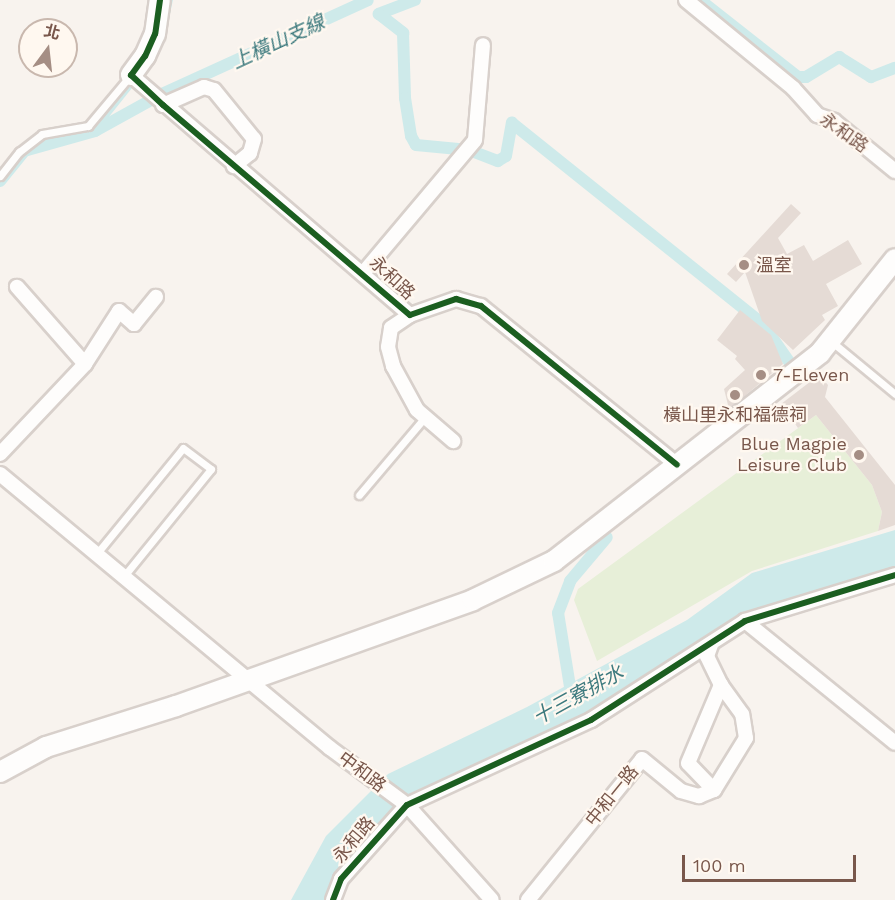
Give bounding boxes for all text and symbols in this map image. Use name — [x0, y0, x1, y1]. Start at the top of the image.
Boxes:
water label: 上橫山支線 — [228, 10, 328, 74]
north arrow — [18, 18, 78, 78]
text: 北 — [42, 21, 62, 43]
street label: 永和路 — [816, 109, 872, 157]
street label: 永和路 — [365, 252, 419, 304]
place label: 溫室 — [756, 254, 792, 276]
marker: 溫室 — [737, 258, 751, 272]
place label: 7-Eleven — [773, 364, 849, 386]
marker: 7-Eleven — [754, 368, 768, 382]
marker: 橫山里永和福德祠 — [728, 388, 742, 402]
place label: 橫山里永和福德祠 — [663, 404, 807, 426]
place label: Blue Magpie Leisure Club — [737, 434, 847, 476]
marker: Blue Magpie Leisure Club — [852, 448, 866, 462]
water label: 十三寮排水 — [528, 660, 628, 730]
street label: 中和路 — [334, 747, 390, 797]
street label: 中和一路 — [581, 761, 643, 831]
street label: 永和路 — [328, 812, 380, 868]
scale bar — [685, 843, 859, 881]
text: 100 m — [693, 855, 746, 876]

